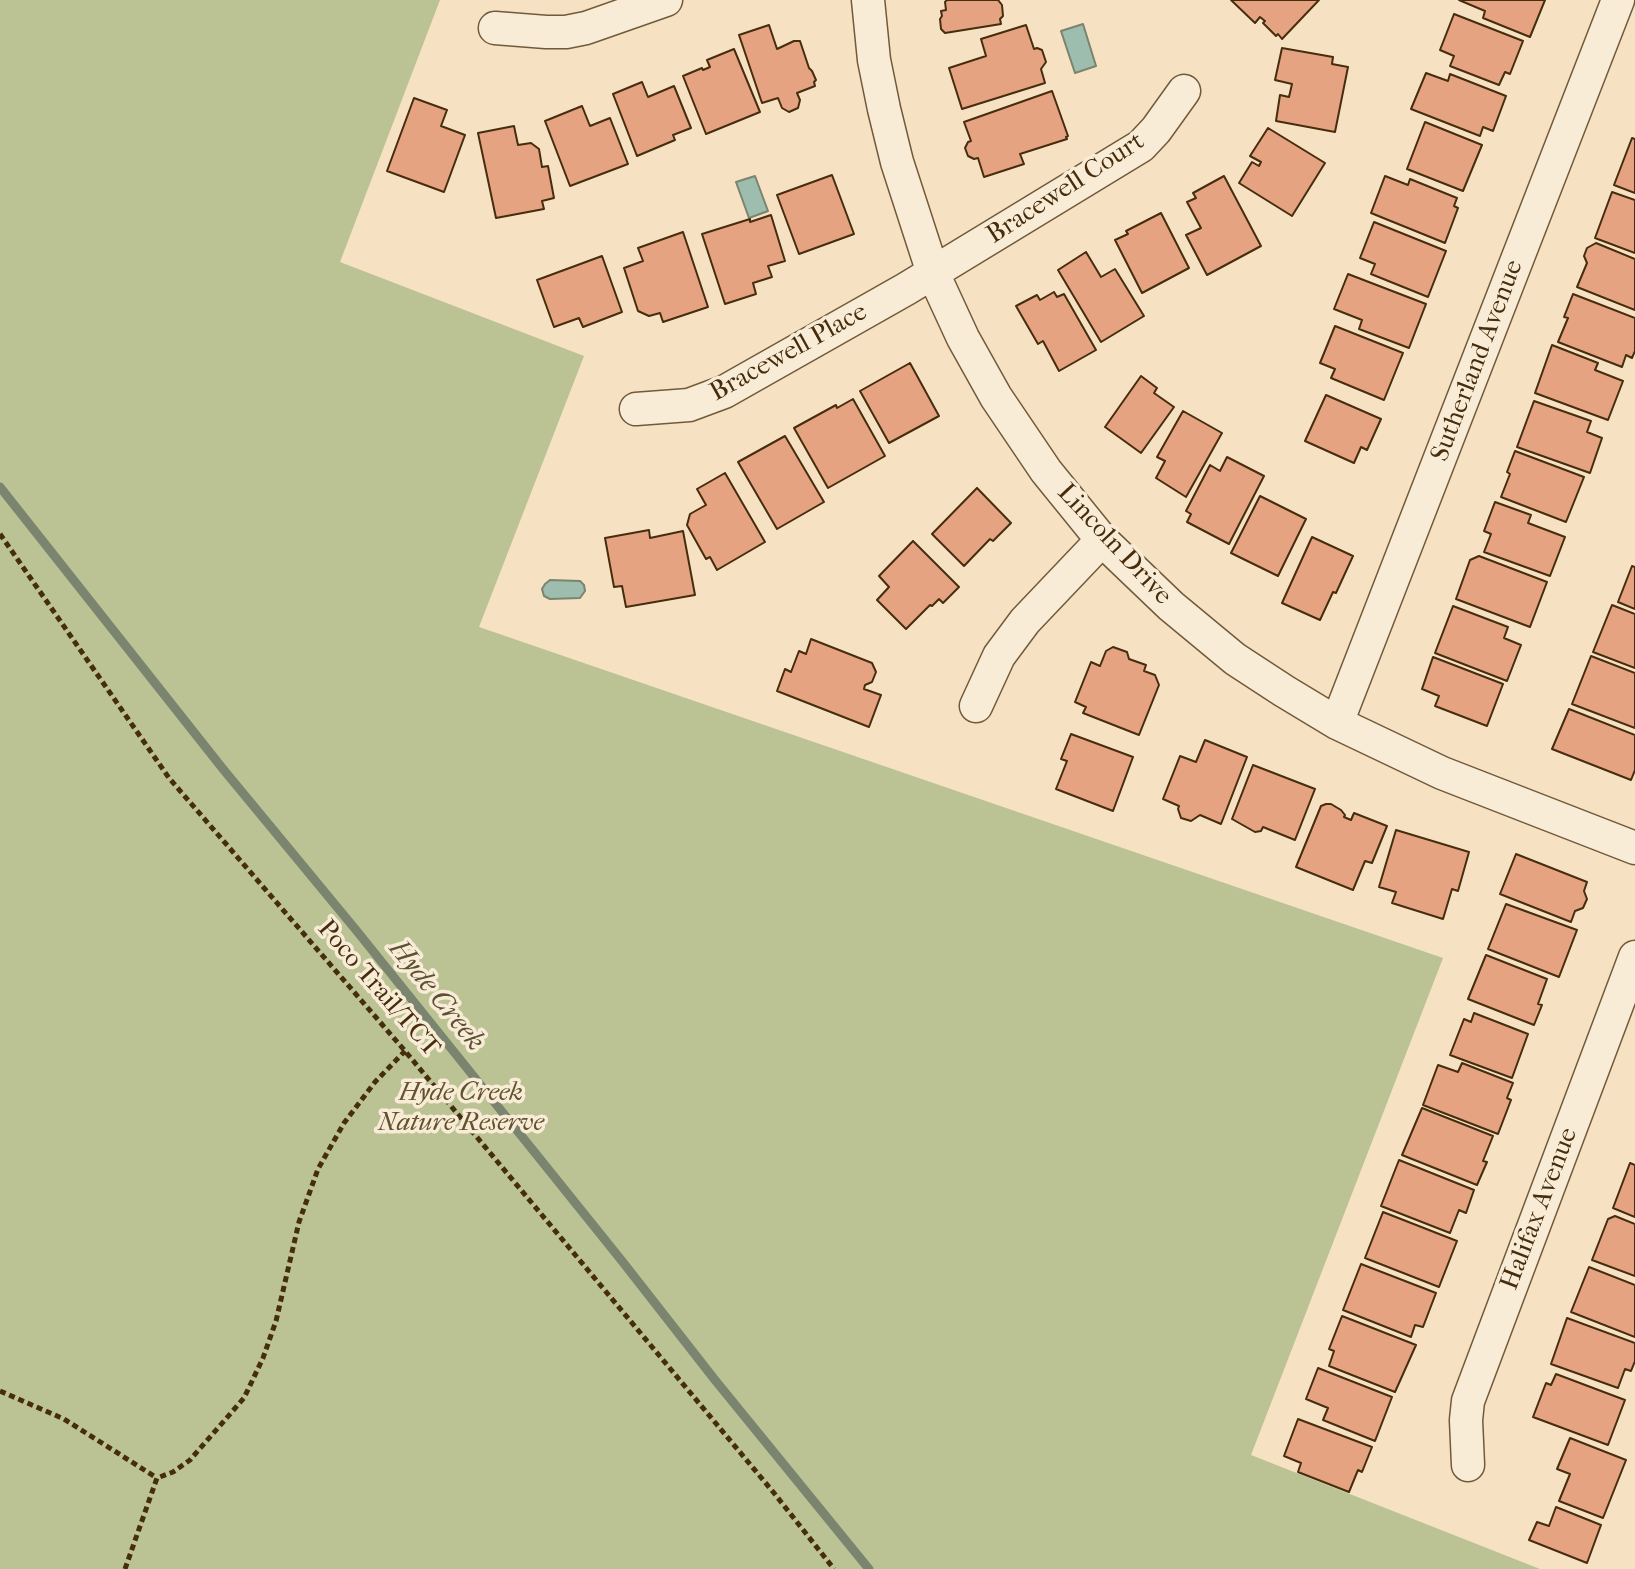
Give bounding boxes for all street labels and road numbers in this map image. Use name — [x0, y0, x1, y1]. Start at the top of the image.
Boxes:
street label: Bracewell Court — [981, 127, 1151, 251]
street label: Sutherland Avenue — [1425, 256, 1531, 466]
street label: Bracewell Place — [705, 297, 873, 409]
street label: Lincoln Drive — [1050, 478, 1178, 612]
street label: Poco Trail/TCT — [310, 914, 446, 1064]
street label: Halifax Avenue — [1495, 1124, 1585, 1294]

